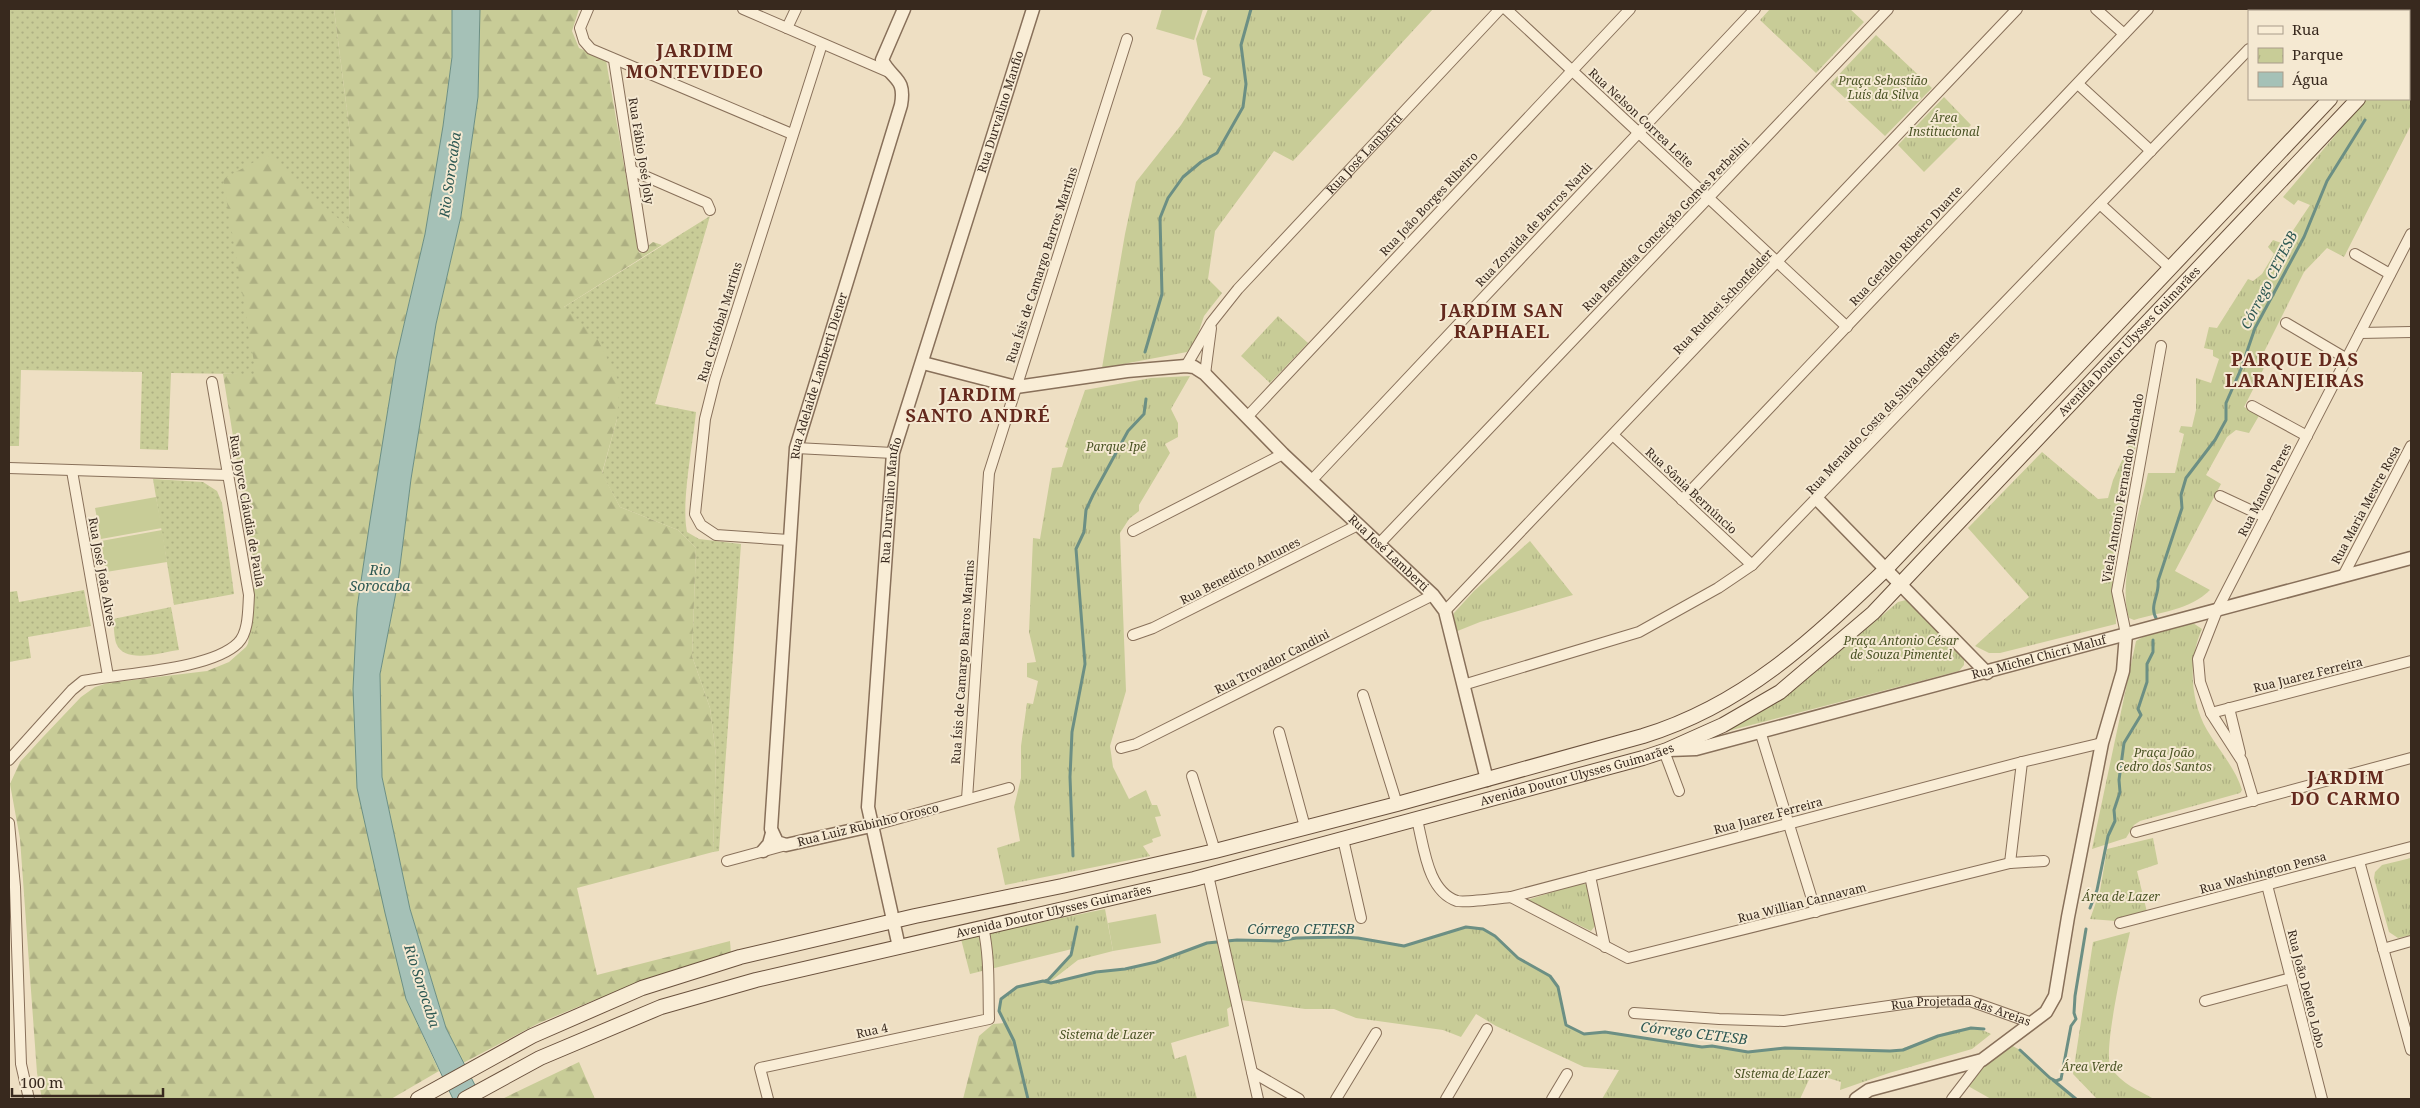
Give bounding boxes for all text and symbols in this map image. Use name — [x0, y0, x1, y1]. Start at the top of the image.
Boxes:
legend — [2248, 10, 2410, 100]
text: Rua — [2292, 19, 2320, 39]
district label: JARDIM MONTEVIDEO — [626, 38, 764, 83]
text: Parque — [2292, 44, 2343, 64]
street label: Rua Durvalino Manfio — [973, 48, 1027, 175]
street label: Rua Nelson Correa Leite — [1585, 64, 1698, 171]
text: Água — [2292, 69, 2328, 89]
park label: Praça Sebastião Luís da Silva — [1837, 72, 1928, 103]
street label: Rua Fábio José Joly — [625, 96, 658, 206]
park label: Área Institucional — [1908, 109, 1980, 140]
street label: Rua José Lamberti — [1322, 110, 1406, 198]
water label: Rio Sorocaba — [434, 130, 465, 220]
street label: Rua Benedita Conceição Gomes Perbelini — [1578, 134, 1753, 315]
street label: Rua João Borges Ribeiro — [1376, 148, 1482, 260]
street label: Rua Zoraida de Barros Nardi — [1472, 159, 1596, 290]
street label: Rua Ísis de Camargo Barros Martins — [1002, 165, 1081, 365]
street label: Rua Geraldo Ribeiro Duarte — [1846, 182, 1966, 309]
water label: Córrego CETESB — [2236, 228, 2301, 332]
street label: Rua Rudnei Schonfelder — [1669, 245, 1776, 358]
street label: Rua Cristóbal Martins — [693, 260, 746, 384]
street label: Avenida Doutor Ulysses Guimarães — [2054, 262, 2204, 420]
street label: Rua Adelaide Lamberti Diener — [786, 290, 851, 460]
district label: JARDIM SAN RAPHAEL — [1439, 298, 1564, 343]
street label: Rua Menaldo Costa da Silva Rodrigues — [1802, 327, 1963, 498]
district label: PARQUE DAS LARANJEIRAS — [2225, 347, 2365, 392]
district label: JARDIM SANTO ANDRÉ — [905, 382, 1051, 427]
street label: Viela Antonio Fernando Machado — [2097, 392, 2148, 584]
street label: Rua Joyce Cláudia de Paula — [226, 434, 269, 589]
street label: Rua Durvalino Manfio — [876, 435, 906, 564]
park label: Parque Ipê — [1085, 438, 1146, 455]
street label: Rua Manoel Peres — [2234, 440, 2295, 539]
street label: Rua Maria Mestre Rosa — [2327, 442, 2404, 567]
street label: Rua Sônia Bernúncio — [1642, 444, 1741, 538]
street label: Rua José Lamberti — [1345, 511, 1433, 595]
street label: Rua José João Alves — [85, 516, 120, 628]
street label: Rua Benedicto Antunes — [1177, 533, 1303, 608]
street label: Rua Ísis de Camargo Barros Martins — [947, 559, 978, 765]
water label: Rio Sorocaba — [350, 560, 411, 595]
street label: Rua Trovador Candini — [1211, 625, 1332, 698]
street label: Rua Michel Chicri Maluf — [1970, 630, 2109, 683]
park label: Praça Antonio César de Souza Pimentel — [1842, 632, 1959, 663]
street label: Rua Juarez Ferreira — [2251, 653, 2365, 696]
street label: Avenida Doutor Ulysses Guimarães — [1478, 739, 1676, 810]
park label: Praça João Cedro dos Santos — [2116, 744, 2212, 775]
district label: JARDIM DO CARMO — [2291, 765, 2401, 810]
street label: Rua Juarez Ferreira — [1712, 793, 1824, 838]
street label: Rua Luiz Rubinho Orosco — [795, 799, 941, 850]
street label: Rua Washington Pensa — [2198, 847, 2328, 898]
street label: Rua Willian Cannavam — [1736, 878, 1868, 927]
street label: Avenida Doutor Ulysses Guimarães — [954, 880, 1153, 942]
park label: Área de Lazer — [2081, 888, 2160, 905]
water label: Córrego CETESB — [1247, 919, 1355, 938]
street label: Rua João Deleto Lobo — [2284, 928, 2329, 1050]
water label: Rio Sorocaba — [400, 941, 445, 1031]
street label: Rua Projetada das Areias — [1890, 992, 2033, 1030]
water label: Córrego CETESB — [1640, 1017, 1749, 1048]
street label: Rua 4 — [854, 1019, 890, 1042]
park label: Sistema de Lazer — [1060, 1026, 1155, 1043]
park label: Área Verde — [2060, 1058, 2123, 1075]
park label: SIstema de Lazer — [1734, 1065, 1830, 1082]
scale bar — [12, 1066, 164, 1098]
text: 100 m — [20, 1072, 63, 1092]

